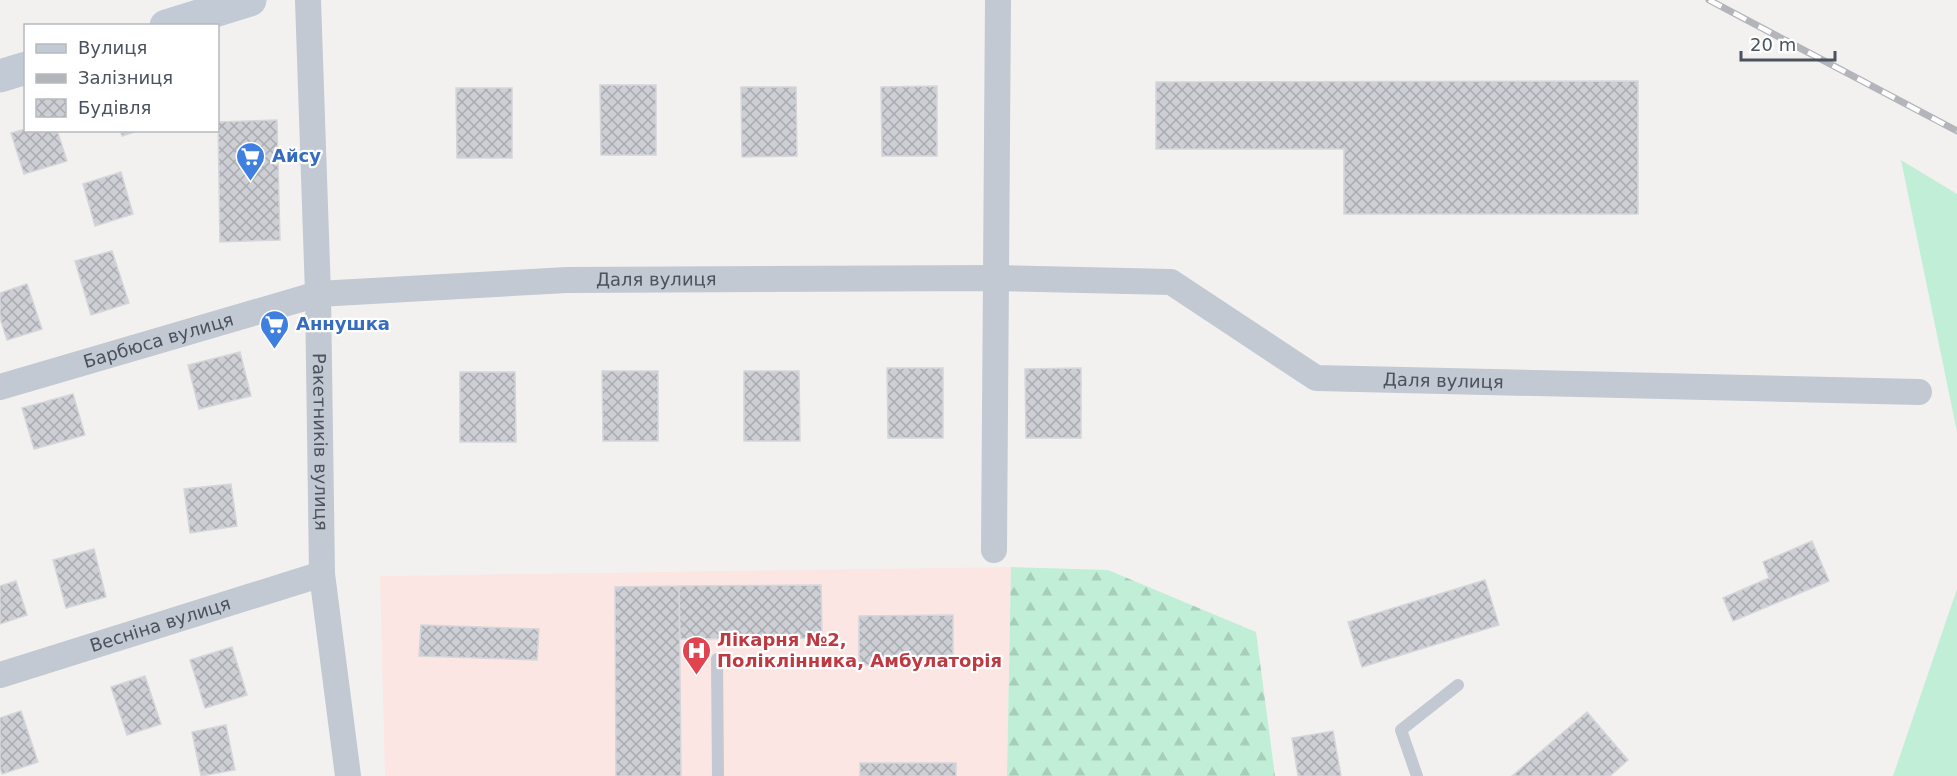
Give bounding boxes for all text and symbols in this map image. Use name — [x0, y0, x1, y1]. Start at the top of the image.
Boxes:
legend — [24, 24, 219, 132]
scale bar — [1741, 24, 1836, 62]
text: 20 m — [1750, 34, 1796, 55]
text: Вулиця — [78, 37, 147, 58]
text: Залізниця — [78, 67, 173, 88]
text: Будівля — [78, 97, 151, 118]
supermarket icon: Айсу — [235, 140, 267, 182]
place label: Айсу — [272, 145, 321, 166]
street label: Даля вулиця — [596, 268, 717, 290]
street label: Барбюса вулиця — [81, 308, 236, 372]
supermarket icon: Аннушка — [259, 308, 291, 350]
place label: Аннушка — [296, 313, 390, 334]
street label: Ракетників вулиця — [309, 353, 332, 531]
street label: Даля вулиця — [1383, 369, 1504, 392]
street label: Весніна вулиця — [87, 592, 233, 656]
place label: Лікарня №2, Поліклінника, Амбулаторія — [717, 629, 1002, 671]
hospital icon: Лікарня №2, Поліклінника, Амбулаторія — [680, 634, 712, 676]

